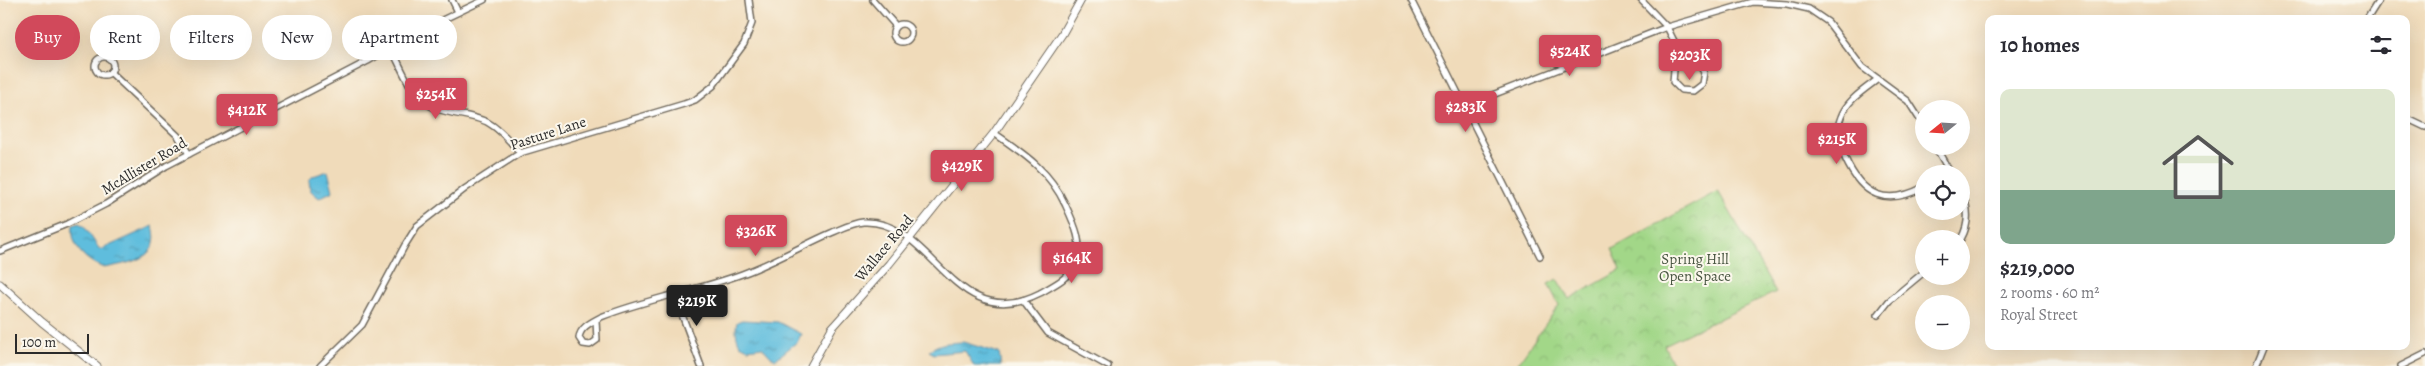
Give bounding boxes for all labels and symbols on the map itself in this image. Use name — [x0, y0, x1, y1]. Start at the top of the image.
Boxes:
pin: $524K — [1535, 34, 1605, 77]
pin: $203K — [1655, 38, 1725, 81]
pin: $254K — [401, 78, 471, 120]
pin: $283K — [1431, 90, 1501, 133]
pin: $412K — [212, 94, 282, 136]
north arrow — [1915, 100, 1970, 155]
street label: Pasture Lane — [507, 111, 589, 155]
pin: $215K — [1802, 122, 1872, 165]
street label: McAllister Road — [98, 132, 191, 199]
pin: $429K — [927, 150, 997, 192]
street label: Wallace Road — [850, 210, 918, 286]
pin: $326K — [721, 214, 791, 257]
pin: $164K — [1037, 242, 1107, 284]
park label: Spring Hill Open Space — [1659, 249, 1731, 286]
pin: $219K — [662, 284, 732, 327]
scale bar — [15, 331, 89, 354]

